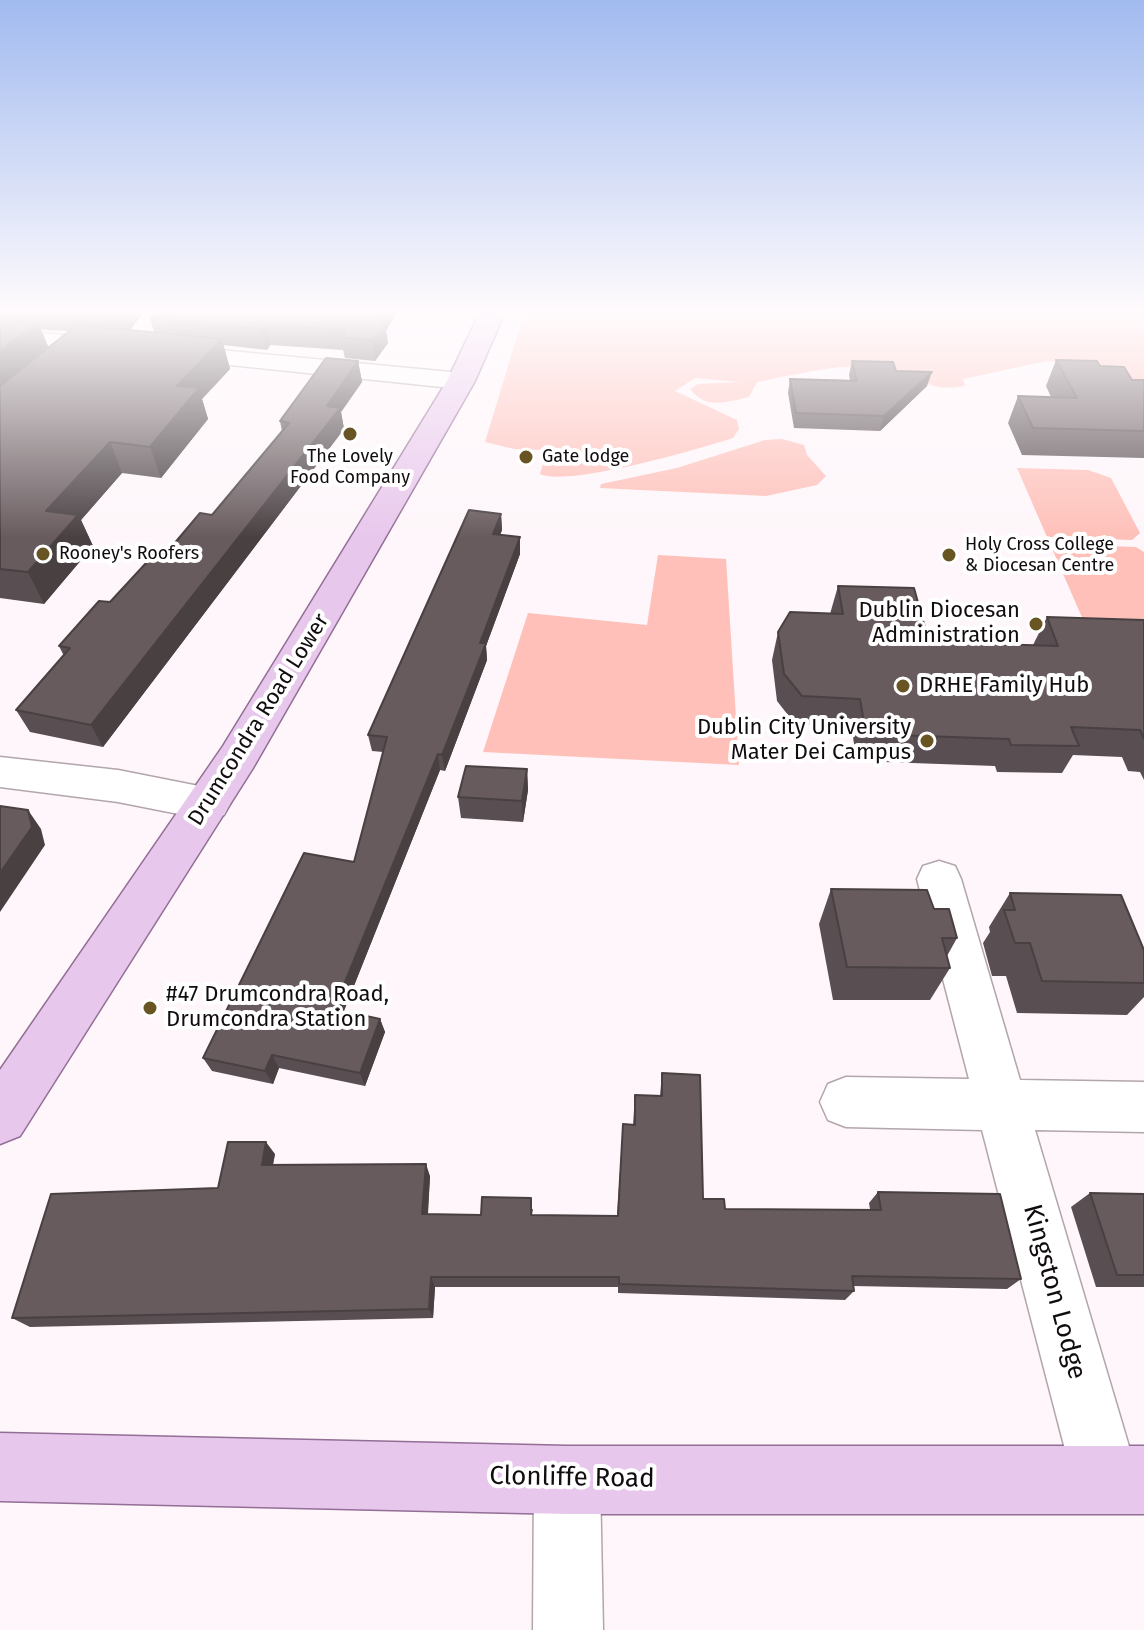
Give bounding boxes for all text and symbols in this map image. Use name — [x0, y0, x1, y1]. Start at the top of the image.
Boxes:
marker: The Lovely Food Company — [341, 425, 359, 443]
place label: The Lovely Food Company — [290, 446, 410, 488]
place label: Gate lodge — [542, 446, 629, 468]
marker: Gate lodge — [517, 448, 535, 466]
place label: Holy Cross College & Diocesan Centre — [965, 534, 1114, 576]
place label: Rooney's Roofers — [59, 543, 199, 565]
marker: Rooney's Roofers — [34, 545, 52, 563]
marker: Holy Cross College & Diocesan Centre — [940, 546, 958, 564]
place label: Dublin Diocesan Administration — [858, 598, 1020, 650]
street label: Drumcondra Road Lower — [183, 609, 335, 831]
marker: Dublin Diocesan Administration — [1027, 615, 1045, 633]
place label: DRHE Family Hub — [919, 673, 1089, 699]
marker: DRHE Family Hub — [894, 677, 912, 695]
place label: Dublin City University Mater Dei Campus — [697, 715, 911, 766]
marker: Dublin City University Mater Dei Campus — [918, 732, 936, 750]
place label: #47 Drumcondra Road, Drumcondra Station — [166, 982, 389, 1034]
marker: #47 Drumcondra Road, Drumcondra Station — [141, 999, 159, 1017]
street label: Kingston Lodge — [1016, 1201, 1092, 1383]
street label: Clonliffe Road — [489, 1461, 655, 1495]

